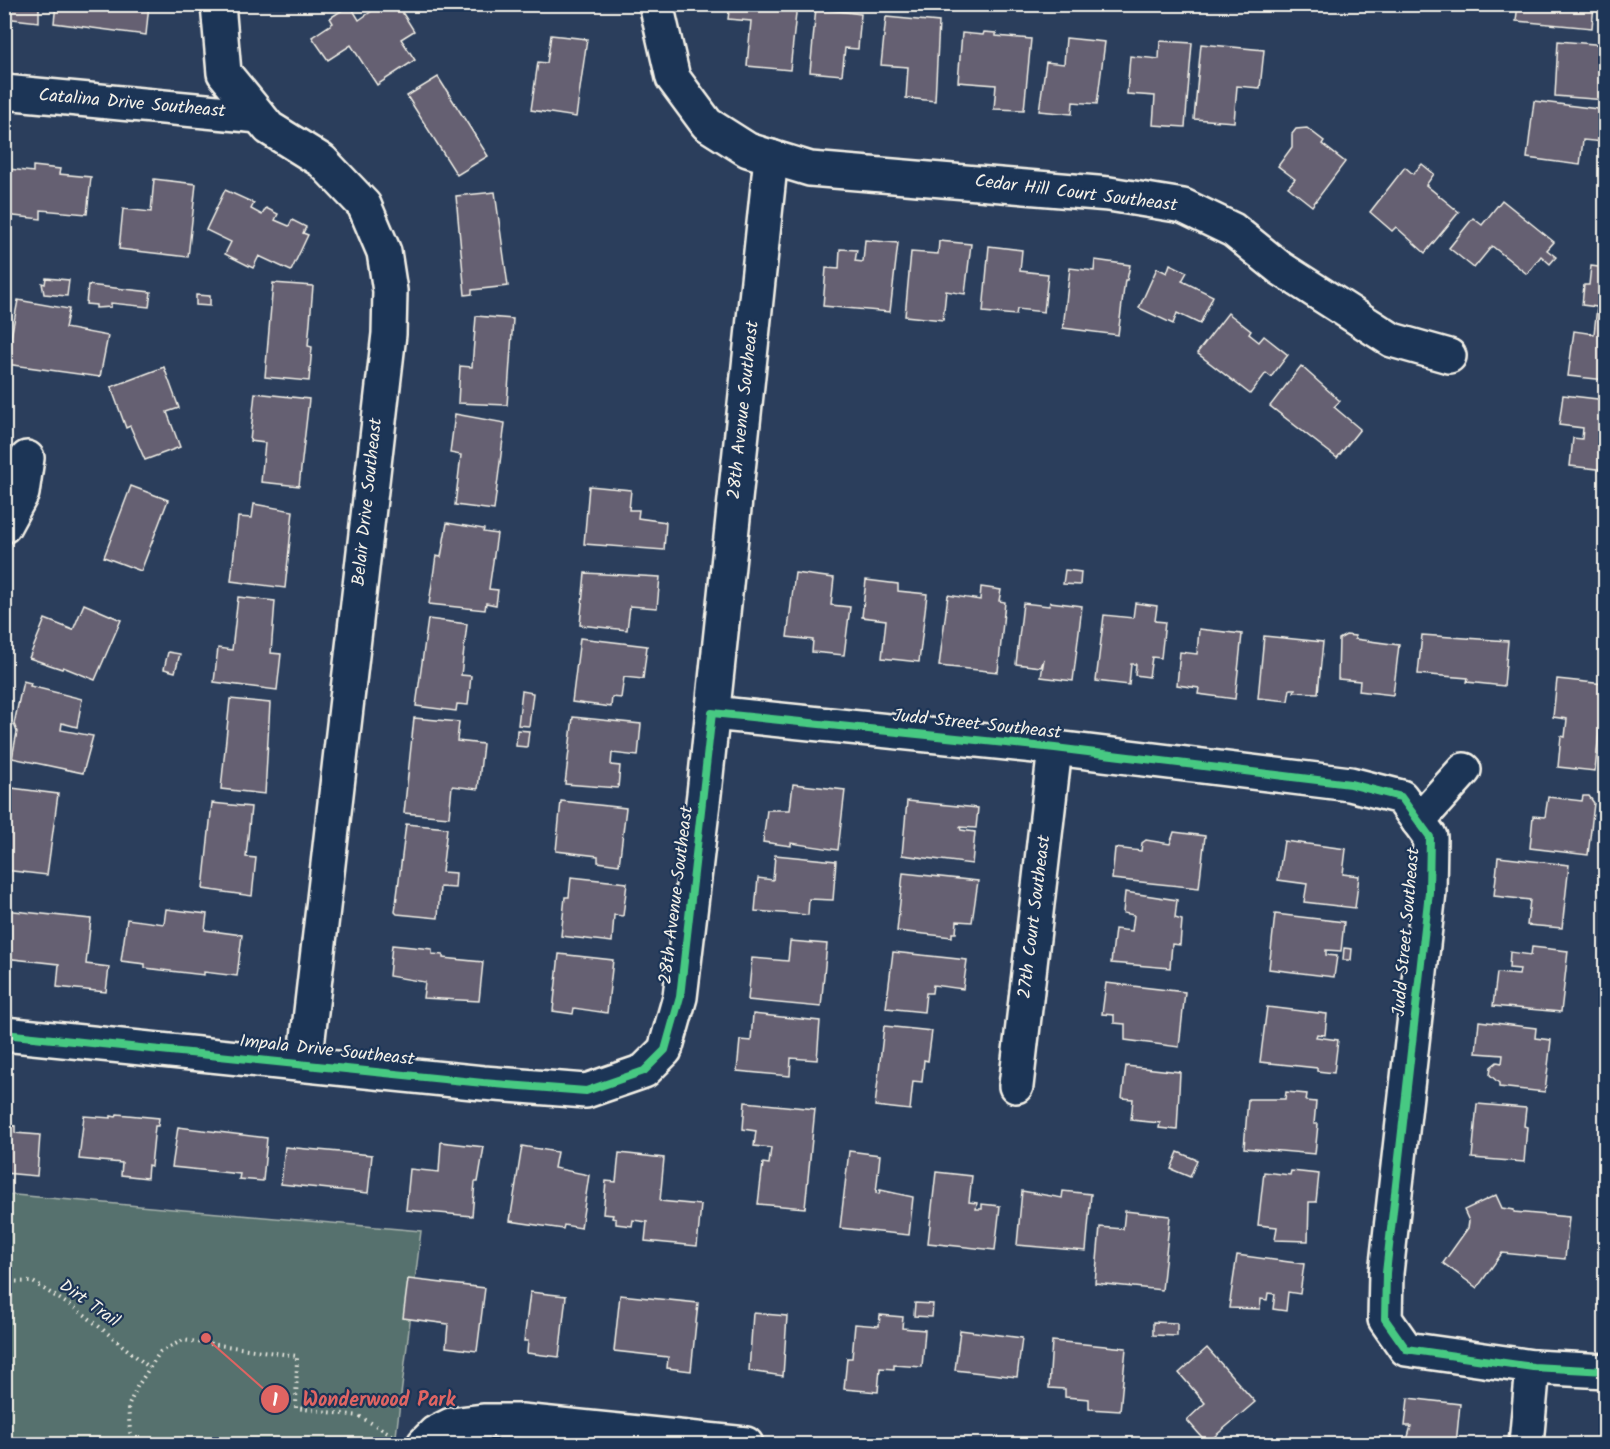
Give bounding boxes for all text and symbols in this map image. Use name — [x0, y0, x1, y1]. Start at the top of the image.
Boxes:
street label: Catalina Drive Southeast — [37, 81, 228, 127]
street label: Cedar Hill Court Southeast — [973, 167, 1180, 221]
street label: 28th Avenue Southeast — [720, 318, 768, 501]
street label: Belair Drive Southeast — [345, 416, 391, 587]
street label: Judd Street Southeast — [891, 702, 1064, 748]
street label: 28th Avenue Southeast — [652, 803, 702, 986]
street label: 27th Court Southeast — [1011, 833, 1060, 1000]
street label: Judd Street Southeast — [1385, 845, 1429, 1018]
street label: Impala Drive Southeast — [238, 1027, 417, 1075]
street label: Dirt Trail — [53, 1272, 126, 1336]
callout: Wonderwood Park — [260, 1380, 467, 1418]
text: Wonderwood Park — [303, 1385, 457, 1417]
text: 1 — [272, 1387, 278, 1416]

